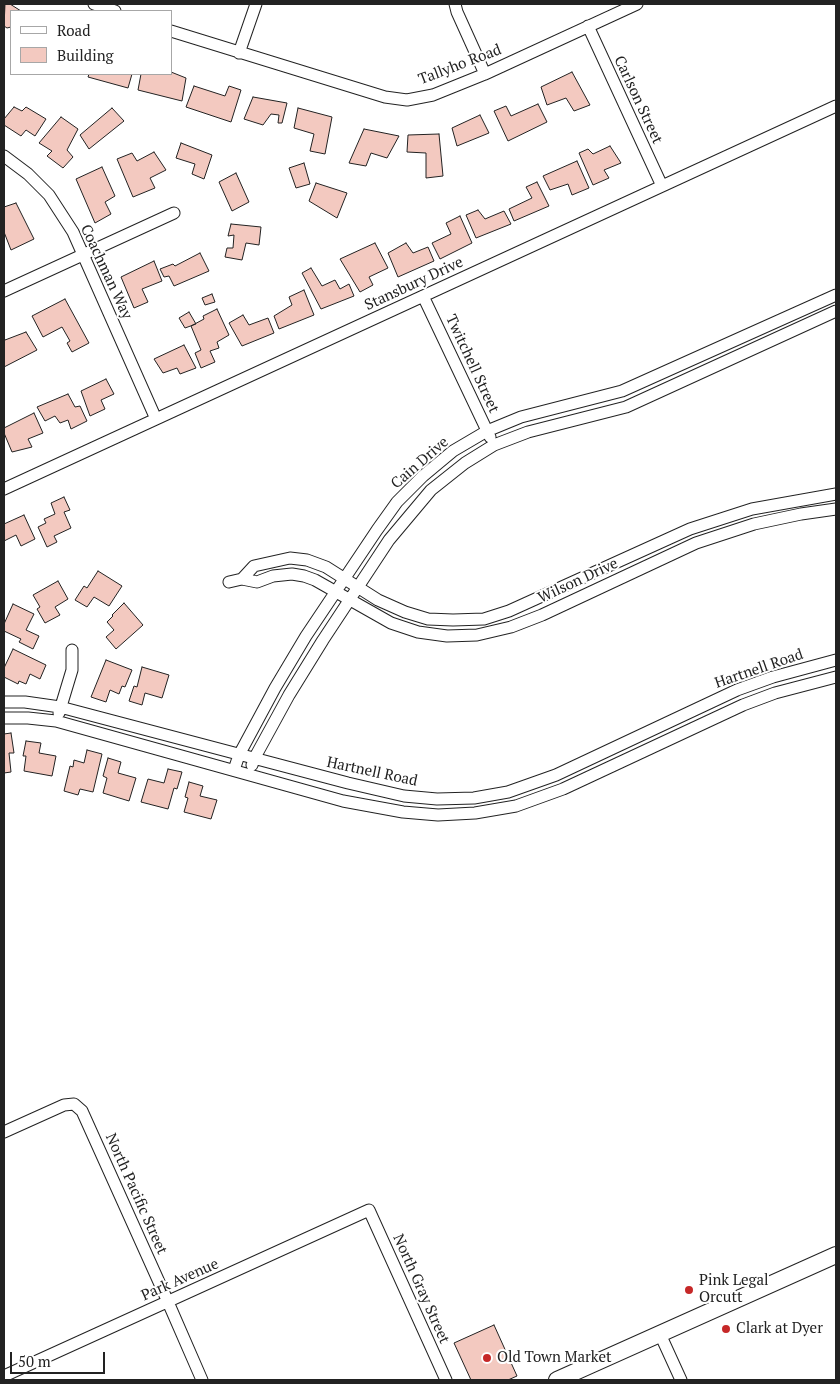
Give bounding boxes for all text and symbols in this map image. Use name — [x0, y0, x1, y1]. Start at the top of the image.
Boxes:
legend — [10, 10, 172, 75]
text: Road — [57, 20, 90, 40]
street label: Tallyho Road — [416, 41, 504, 89]
text: Building — [57, 45, 114, 65]
street label: Carlson Street — [610, 53, 666, 147]
street label: Coachman Way — [76, 222, 136, 322]
street label: Stansbury Drive — [362, 253, 466, 315]
street label: Twitchell Street — [441, 312, 503, 416]
street label: Cain Drive — [388, 433, 452, 493]
street label: Wilson Drive — [535, 555, 621, 607]
street label: Hartnell Road — [712, 645, 806, 693]
street label: Hartnell Road — [325, 754, 419, 790]
street label: North Pacific Street — [101, 1131, 171, 1257]
street label: North Gray Street — [389, 1231, 453, 1347]
street label: Park Avenue — [139, 1255, 221, 1305]
place label: Pink Legal Orcutt — [699, 1272, 769, 1307]
marker: Pink Legal Orcutt — [683, 1284, 695, 1296]
place label: Clark at Dyer — [736, 1320, 823, 1338]
marker: Clark at Dyer — [720, 1323, 732, 1335]
scale bar — [12, 1342, 108, 1374]
place label: Old Town Market — [497, 1349, 612, 1367]
text: 50 m — [18, 1351, 51, 1371]
marker: Old Town Market — [481, 1352, 493, 1364]

